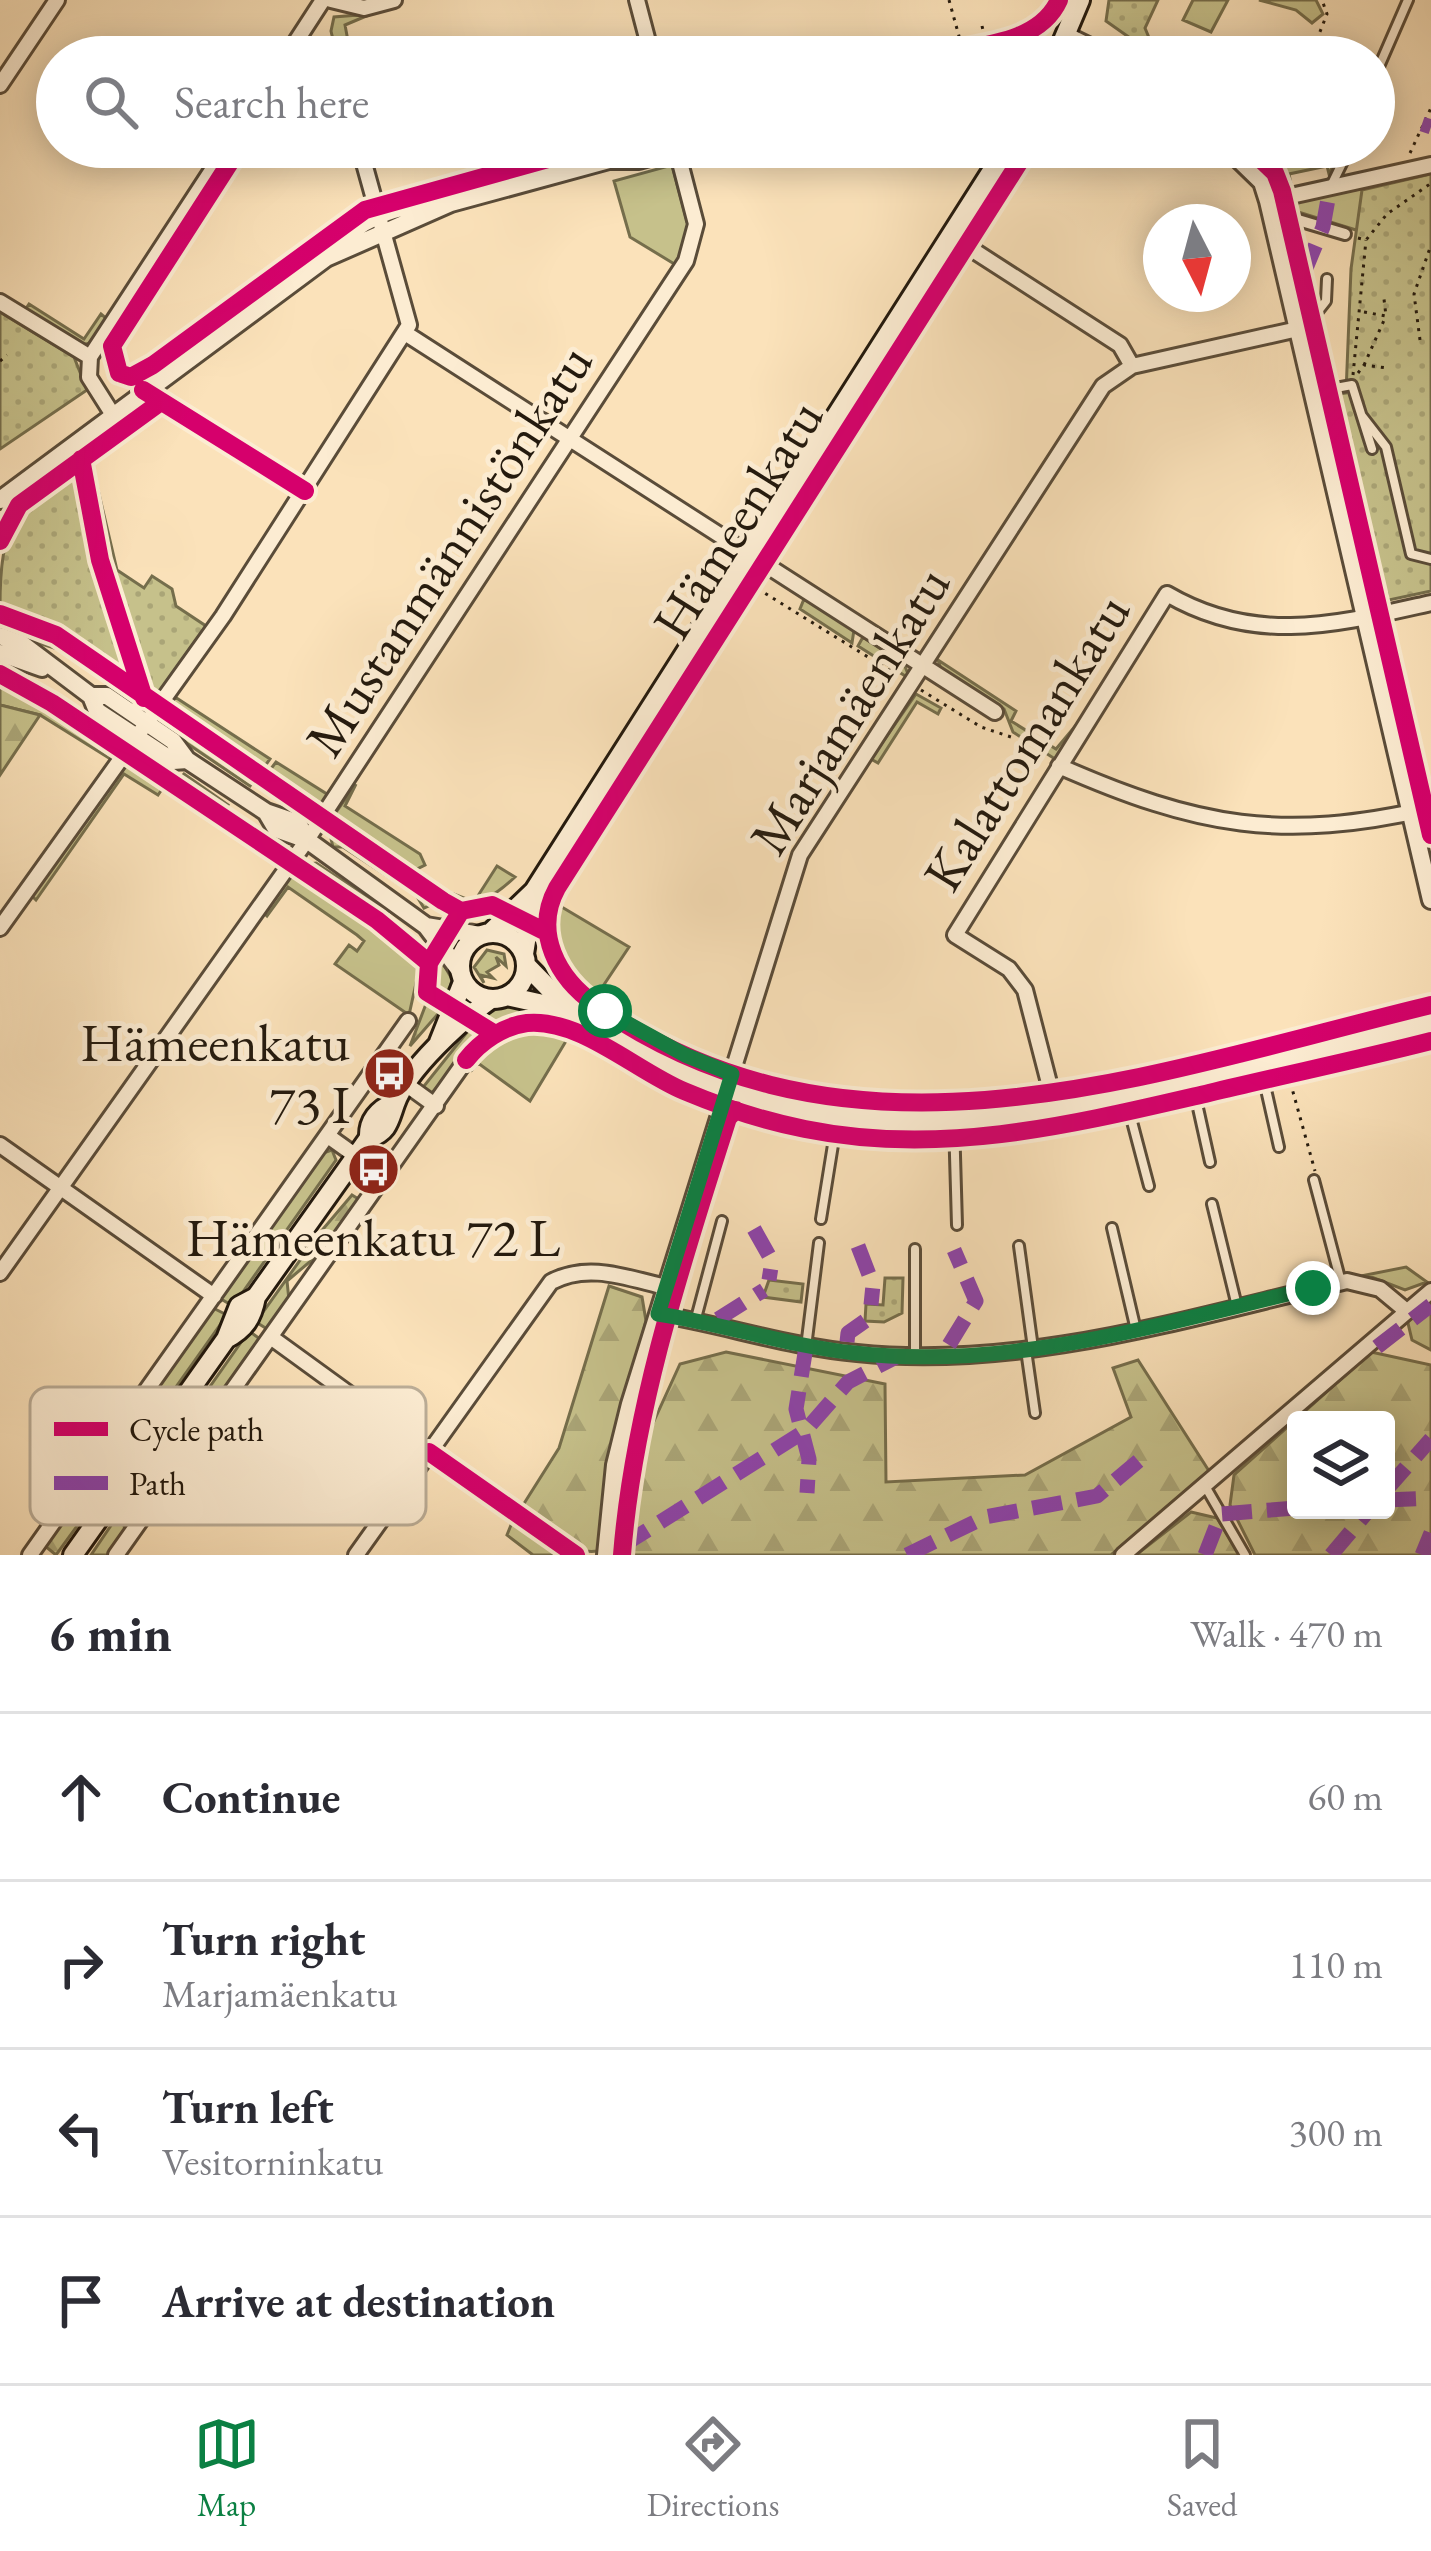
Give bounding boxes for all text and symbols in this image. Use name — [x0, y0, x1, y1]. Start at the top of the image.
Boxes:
search box — [36, 36, 1395, 168]
icon: search — [78, 69, 144, 135]
text: Search here — [174, 73, 369, 131]
north arrow — [1143, 204, 1251, 312]
street label: Mustanmännistönkatu — [289, 331, 607, 769]
street label: Hämeenkatu — [636, 386, 838, 652]
street label: Marjamäenkatu — [733, 553, 965, 867]
street label: Kalattomankatu — [907, 580, 1145, 904]
route start — [578, 984, 632, 1038]
place label: Hämeenkatu 73 I — [80, 1007, 350, 1139]
bus stop icon: Hämeenkatu 73 I — [361, 1045, 417, 1101]
bus stop icon: Hämeenkatu 72 L — [345, 1142, 401, 1198]
place label: Hämeenkatu 72 L — [186, 1202, 561, 1272]
route end — [1286, 1261, 1340, 1315]
legend — [30, 1387, 426, 1525]
text: Cycle path — [129, 1408, 264, 1451]
map controls — [1287, 1411, 1395, 1519]
button: layers — [1287, 1411, 1395, 1519]
text: Path — [129, 1462, 186, 1505]
text: 6 min — [48, 1600, 172, 1666]
text: Walk · 470 m — [1190, 1608, 1383, 1659]
icon: ahead — [48, 1764, 114, 1830]
text: Continue — [162, 1768, 340, 1826]
text: 60 m — [1307, 1771, 1383, 1822]
text: Turn right — [162, 1910, 365, 1968]
icon: right — [48, 1932, 114, 1998]
text: 110 m — [1289, 1939, 1383, 1990]
text: Marjamäenkatu — [162, 1968, 398, 2019]
text: Turn left — [162, 2078, 334, 2136]
icon: left — [48, 2100, 114, 2166]
text: 300 m — [1289, 2107, 1383, 2158]
text: Vesitorninkatu — [162, 2136, 384, 2187]
icon: arrive — [48, 2268, 114, 2334]
text: Arrive at destination — [162, 2272, 555, 2330]
tab: Map — [194, 2411, 260, 2526]
tab: Directions — [647, 2411, 780, 2526]
tab: Saved — [1167, 2411, 1237, 2526]

